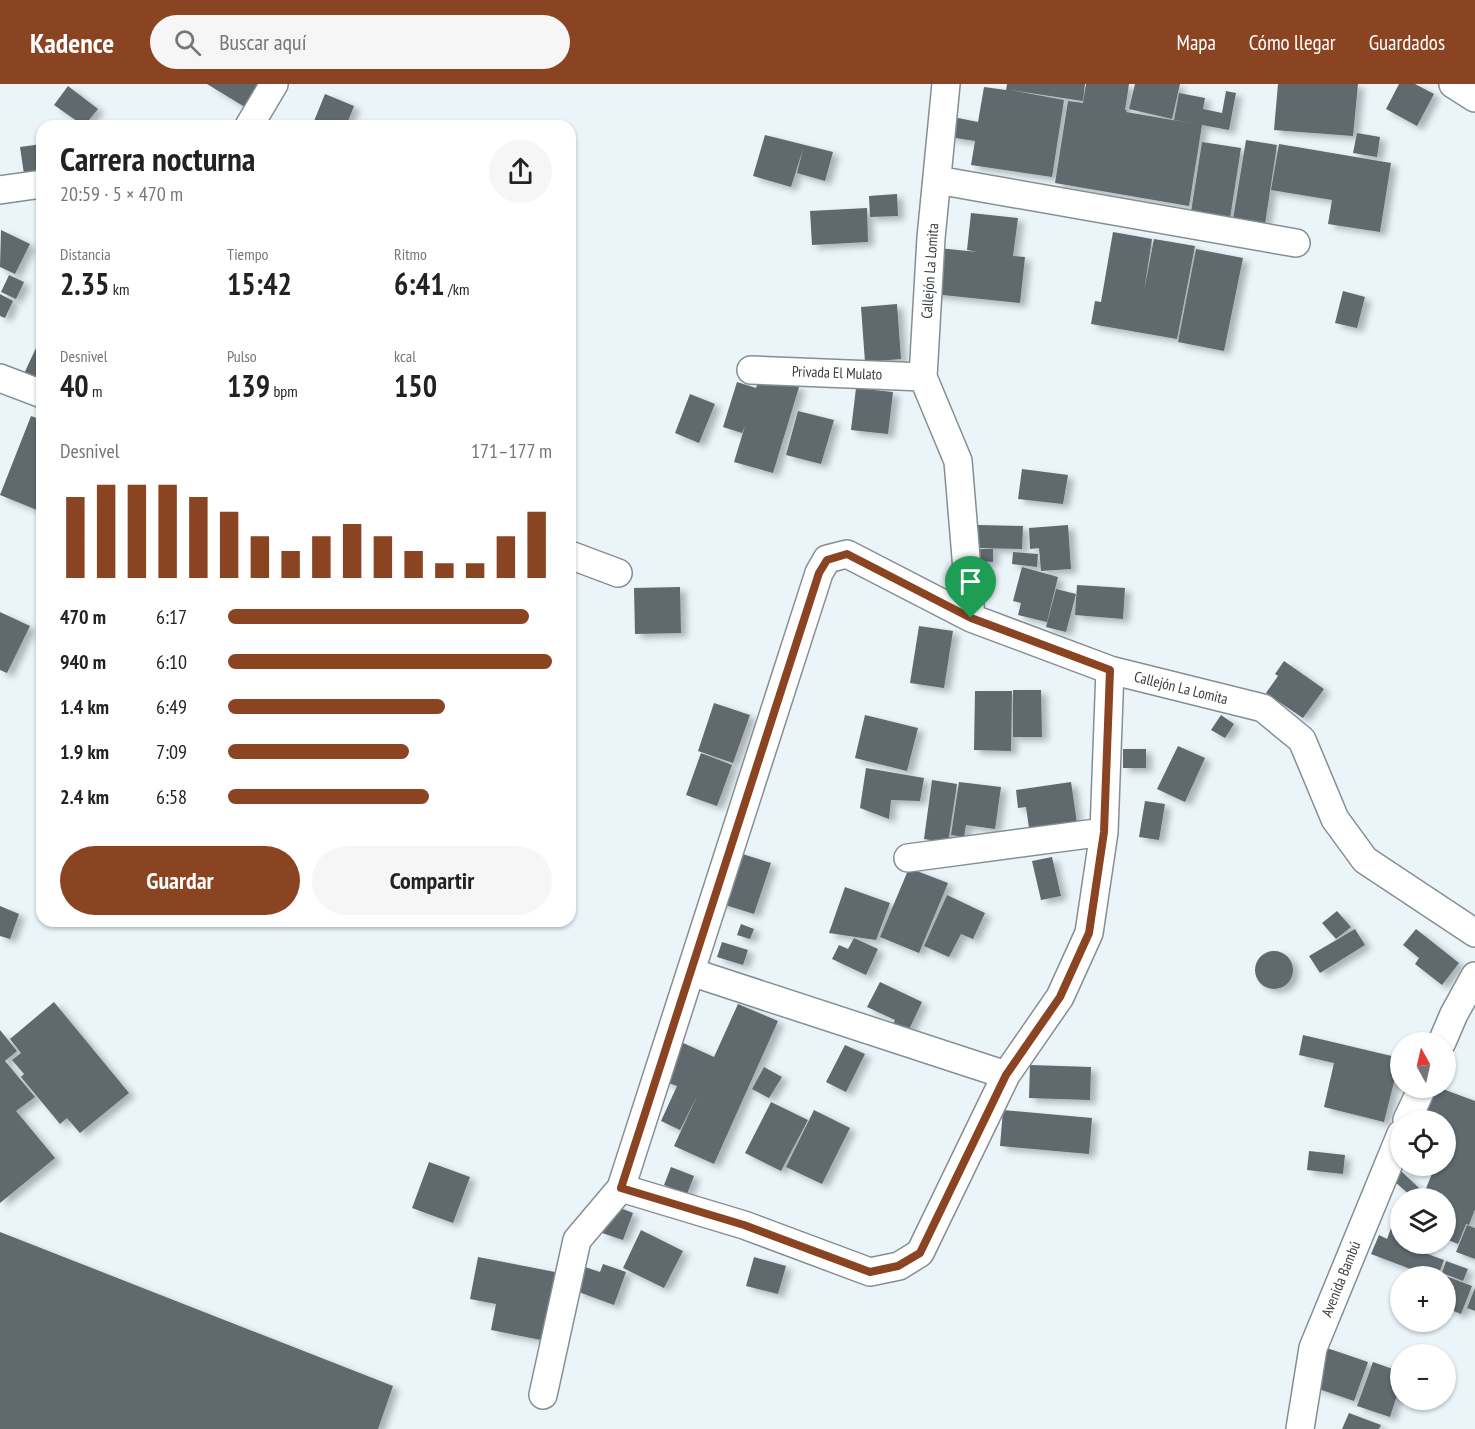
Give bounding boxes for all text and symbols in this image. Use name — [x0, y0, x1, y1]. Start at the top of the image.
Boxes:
search box — [150, 15, 570, 69]
text: Kadence — [30, 24, 114, 61]
icon: search — [171, 26, 204, 59]
text: Buscar aquí — [219, 28, 306, 56]
text: Mapa — [1177, 29, 1216, 56]
text: Cómo llegar — [1249, 29, 1336, 56]
text: Guardados — [1369, 29, 1445, 56]
text: Carrera nocturna — [60, 137, 255, 180]
button: share — [489, 140, 552, 203]
text: 20:59 · 5 × 470 m — [60, 181, 183, 207]
street label: Callejón La Lomita — [917, 223, 942, 319]
text: Distancia — [60, 244, 111, 264]
text: Tiempo — [227, 244, 269, 264]
text: Ritmo — [394, 244, 427, 264]
text: 2.35 — [60, 264, 109, 303]
text: 15:42 — [227, 264, 292, 303]
text: 6:41 — [394, 264, 445, 303]
text: km — [109, 279, 129, 299]
text: /km — [445, 279, 469, 299]
text: Desnivel — [60, 346, 107, 366]
text: Pulso — [227, 346, 257, 366]
text: kcal — [394, 346, 416, 366]
street label: Privada El Mulato — [792, 361, 883, 384]
text: 40 — [60, 366, 89, 405]
text: 139 — [227, 366, 270, 405]
text: 150 — [394, 366, 437, 405]
text: m — [89, 381, 103, 401]
text: bpm — [270, 381, 298, 401]
text: Desnivel — [60, 438, 119, 464]
text: 171–177 m — [471, 438, 552, 464]
pin — [945, 556, 996, 618]
icon: arrive — [954, 565, 987, 598]
text: 470 m — [60, 604, 106, 630]
text: 6:17 — [156, 604, 187, 630]
text: 940 m — [60, 649, 106, 675]
text: 6:10 — [156, 649, 187, 675]
street label: Callejón La Lomita — [1132, 667, 1230, 708]
text: 1.4 km — [60, 694, 109, 720]
text: 6:49 — [156, 694, 187, 720]
text: 1.9 km — [60, 739, 109, 765]
text: 7:09 — [156, 739, 187, 765]
text: 2.4 km — [60, 784, 109, 810]
text: 6:58 — [156, 784, 187, 810]
button: Guardar — [60, 846, 300, 915]
button: Compartir — [312, 846, 552, 915]
north arrow — [1390, 1032, 1456, 1098]
map controls — [1390, 1032, 1456, 1410]
button: locate — [1390, 1110, 1456, 1176]
button: layers — [1390, 1188, 1456, 1254]
street label: Avenida Bambú — [1317, 1238, 1364, 1319]
button: + — [1390, 1266, 1456, 1332]
button: − — [1390, 1344, 1456, 1410]

